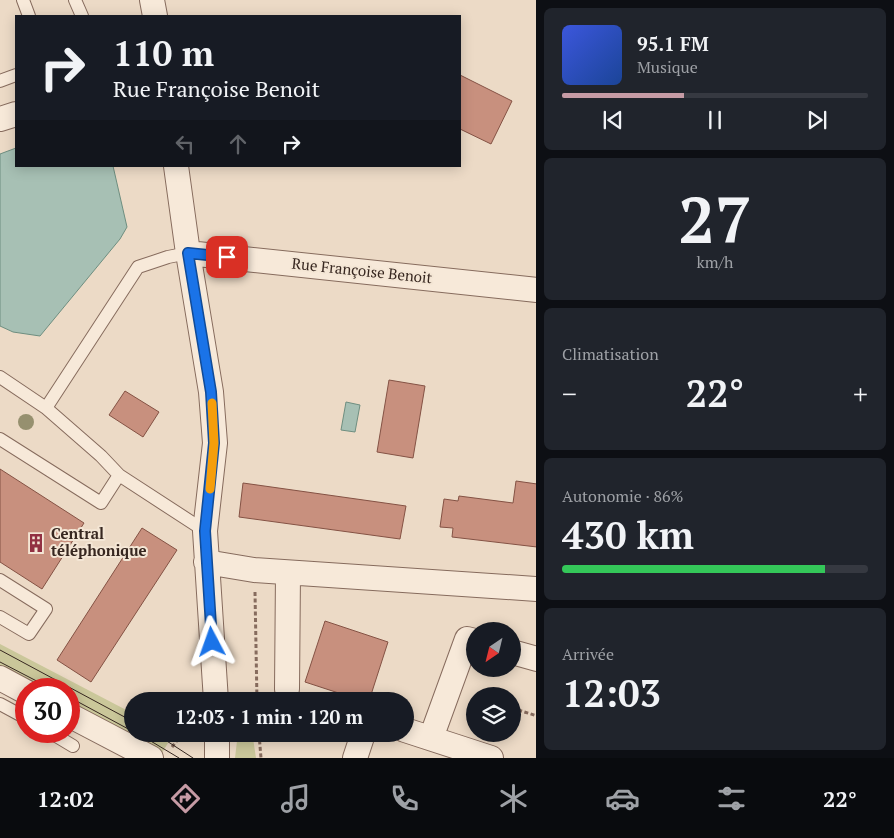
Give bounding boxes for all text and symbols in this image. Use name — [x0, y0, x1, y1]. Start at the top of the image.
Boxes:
text: 110 m — [113, 30, 214, 76]
text: 95.1 FM — [637, 31, 709, 56]
icon: right — [30, 35, 95, 100]
text: Musique — [637, 56, 698, 78]
text: Rue Françoise Benoit — [113, 74, 320, 103]
icon: previous — [599, 106, 627, 134]
icon: pause — [701, 106, 729, 134]
icon: next — [803, 106, 831, 134]
icon: left — [171, 130, 199, 158]
icon: ahead — [224, 130, 252, 158]
icon: right — [277, 130, 305, 158]
text: 27 — [678, 175, 752, 262]
pin — [206, 236, 248, 278]
icon: arrive — [213, 243, 241, 271]
text: km/h — [697, 251, 733, 273]
street label: Rue Françoise Benoit — [291, 253, 434, 287]
text: Climatisation — [562, 343, 659, 365]
text: 22° — [686, 368, 744, 418]
text: − — [562, 375, 577, 412]
text: + — [853, 375, 868, 412]
text: Autonomie · 86% — [562, 485, 684, 507]
text: 430 km — [562, 510, 694, 560]
place label: Central téléphonique — [51, 523, 147, 560]
building icon: Central téléphonique — [25, 532, 47, 554]
position arrow — [185, 615, 237, 667]
north arrow — [466, 622, 521, 678]
map controls — [466, 622, 521, 742]
text: Arrivée — [562, 643, 614, 665]
text: 12:03 — [562, 668, 661, 718]
speed limit sign: 30 — [15, 678, 80, 743]
button: layers — [466, 687, 521, 742]
text: 12:03 · 1 min · 120 m — [175, 704, 363, 729]
icon: directions — [168, 781, 203, 816]
icon: music — [278, 781, 313, 816]
icon: phone — [387, 781, 422, 816]
icon: climate — [496, 781, 531, 816]
icon: car — [605, 781, 640, 816]
icon: filters — [714, 781, 749, 816]
text: 12:02 — [37, 784, 94, 813]
text: 22° — [823, 784, 857, 813]

